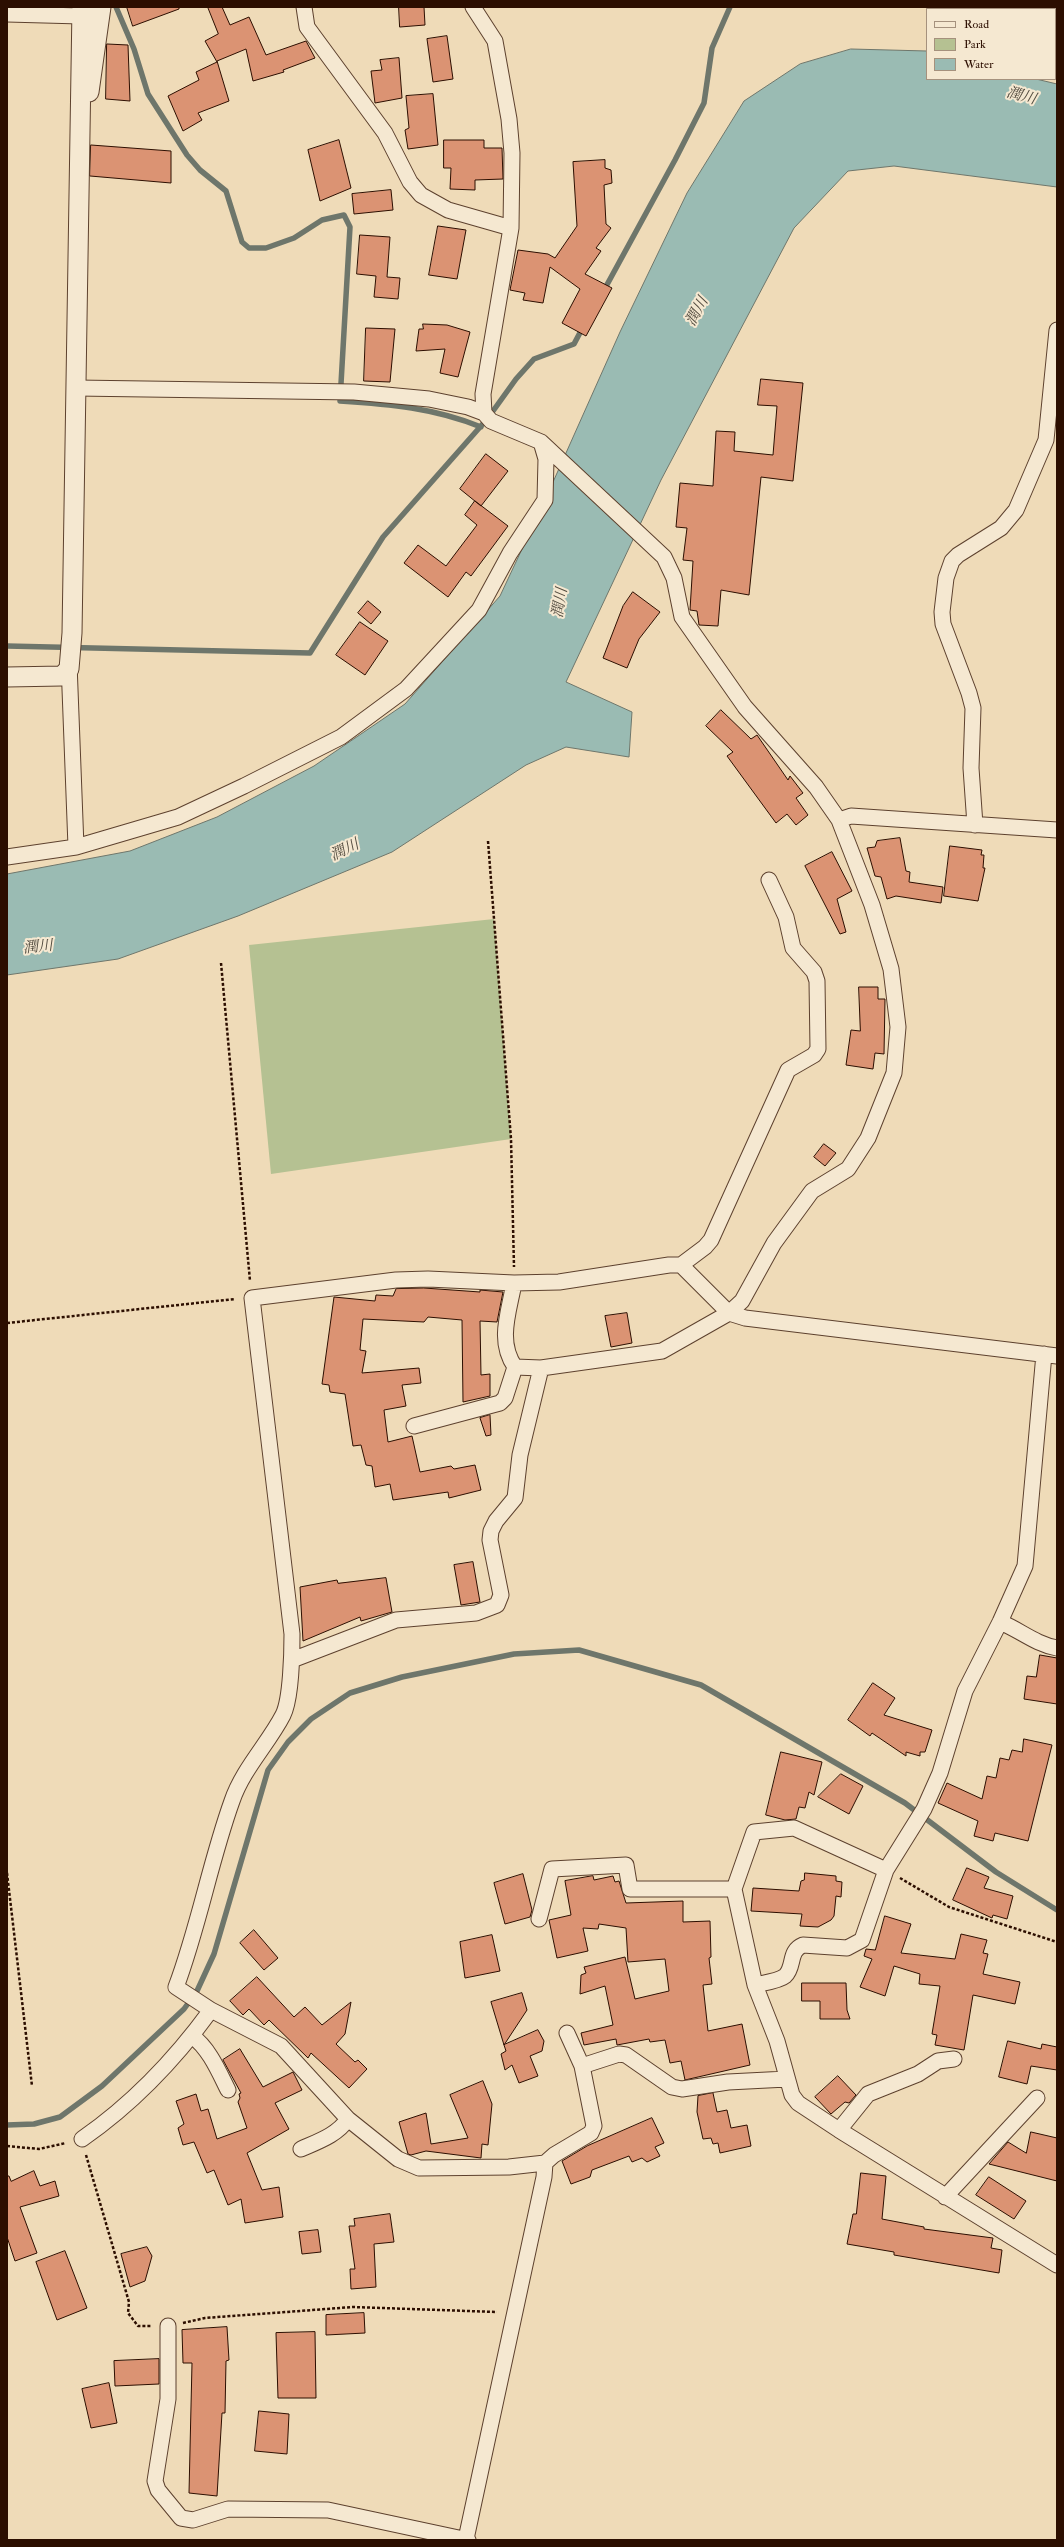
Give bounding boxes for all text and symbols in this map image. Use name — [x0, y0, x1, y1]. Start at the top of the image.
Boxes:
legend — [926, 8, 1056, 80]
text: Road — [964, 17, 989, 32]
text: Park — [964, 37, 986, 52]
text: Water — [964, 57, 993, 72]
water label: 潤川 — [1004, 84, 1038, 110]
water label: 潤川 — [683, 295, 713, 329]
water label: 潤川 — [550, 587, 572, 619]
water label: 潤川 — [328, 836, 362, 866]
water label: 潤川 — [22, 937, 54, 959]

